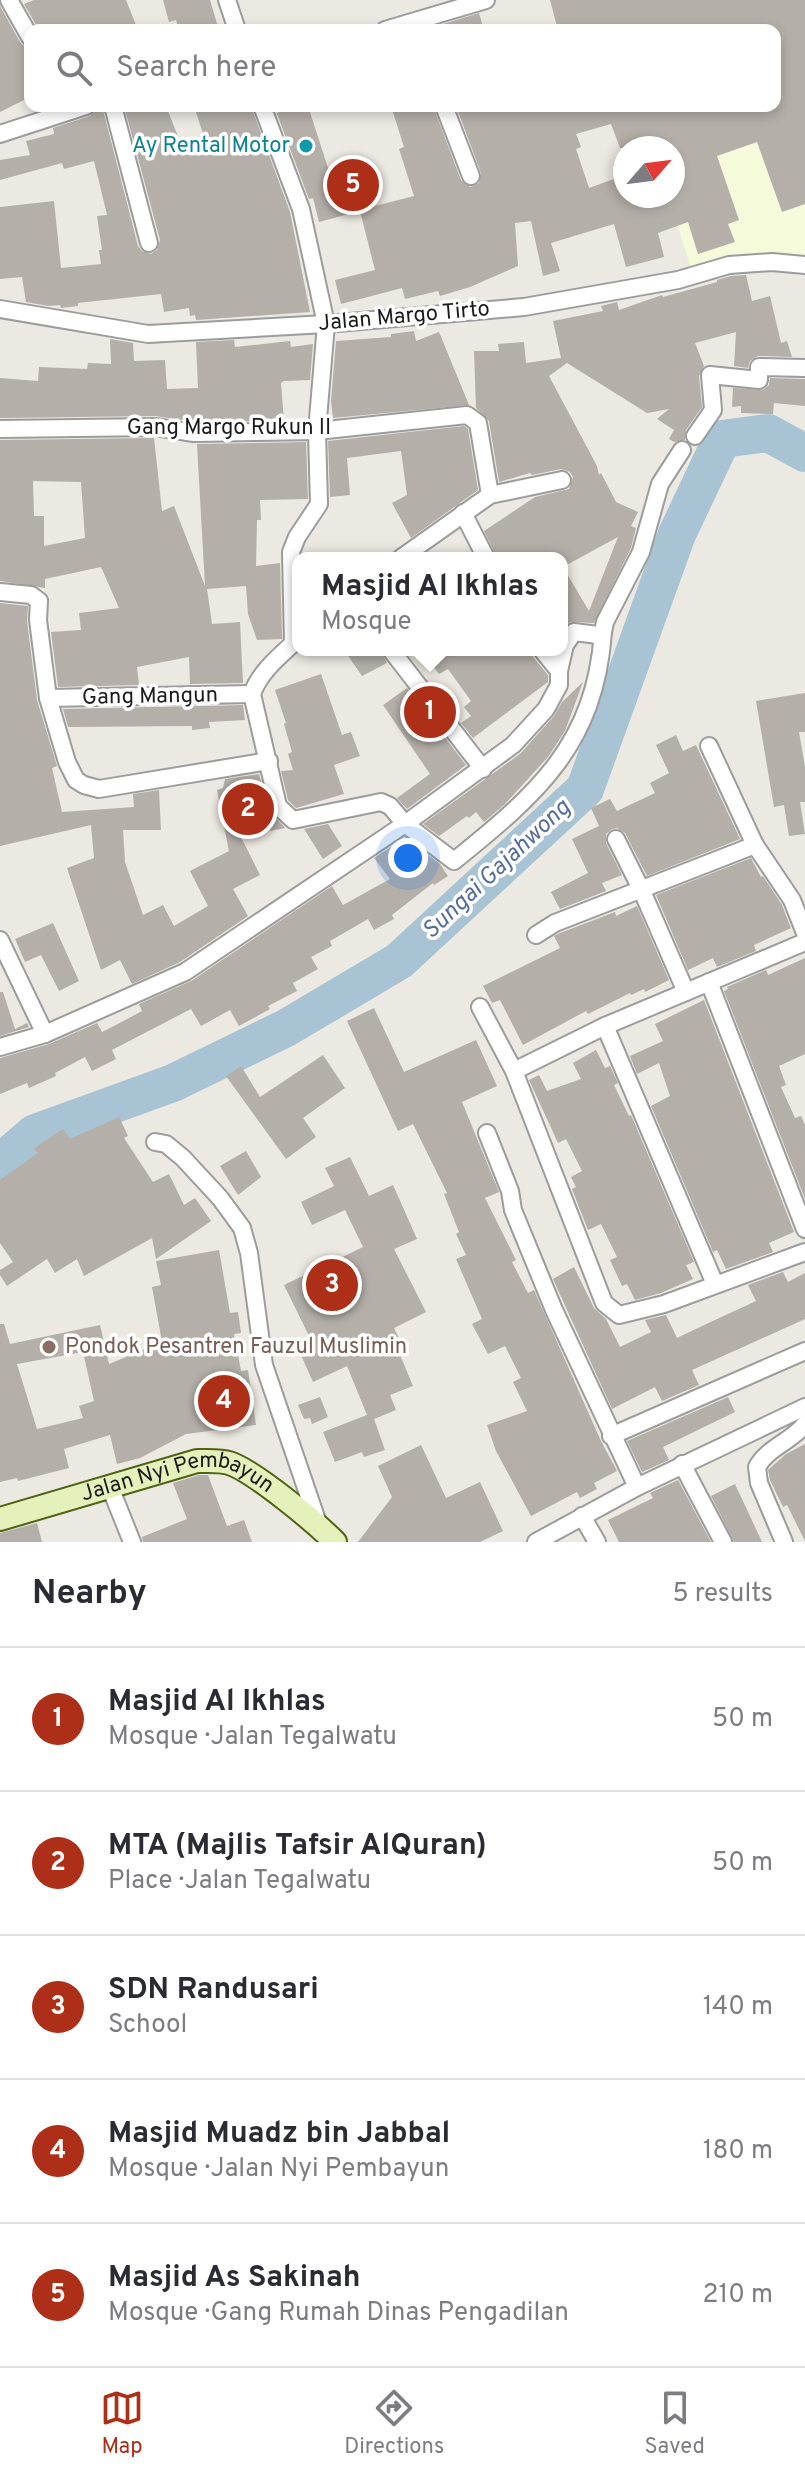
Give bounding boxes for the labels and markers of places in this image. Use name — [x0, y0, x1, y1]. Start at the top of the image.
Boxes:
place label: Ay Rental Motor — [132, 133, 290, 160]
marker: Ay Rental Motor — [297, 137, 315, 155]
pin: 5 — [327, 155, 379, 215]
pin: 1 — [404, 682, 456, 742]
pin: 2 — [222, 779, 274, 839]
pin: 3 — [306, 1255, 358, 1315]
place label: Pondok Pesantren Fauzul Muslimin — [65, 1334, 407, 1361]
marker: Pondok Pesantren Fauzul Muslimin — [40, 1338, 58, 1356]
pin: 4 — [198, 1371, 250, 1431]

